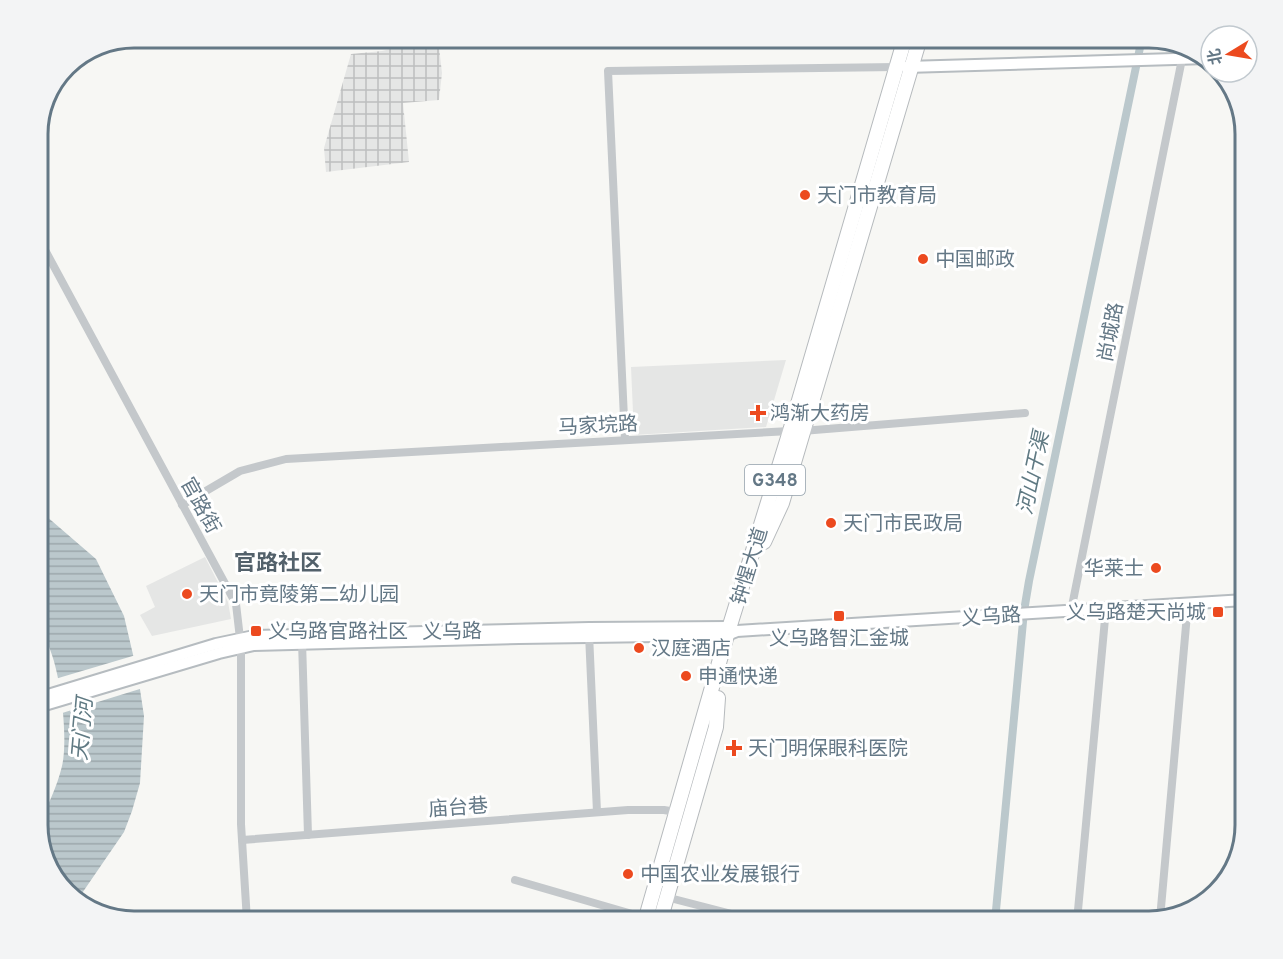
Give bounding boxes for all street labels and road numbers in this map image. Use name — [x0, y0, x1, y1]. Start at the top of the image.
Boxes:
street label: 尚城路 — [1093, 300, 1130, 364]
street label: 马家垸路 — [557, 412, 639, 442]
road number: G348 — [745, 465, 805, 495]
street label: 官路街 — [173, 473, 225, 539]
street label: 钟惺大道 — [727, 525, 775, 609]
street label: 义乌路 — [960, 603, 1022, 633]
street label: 义乌路 — [422, 619, 482, 647]
street label: 庙台巷 — [427, 794, 489, 824]

